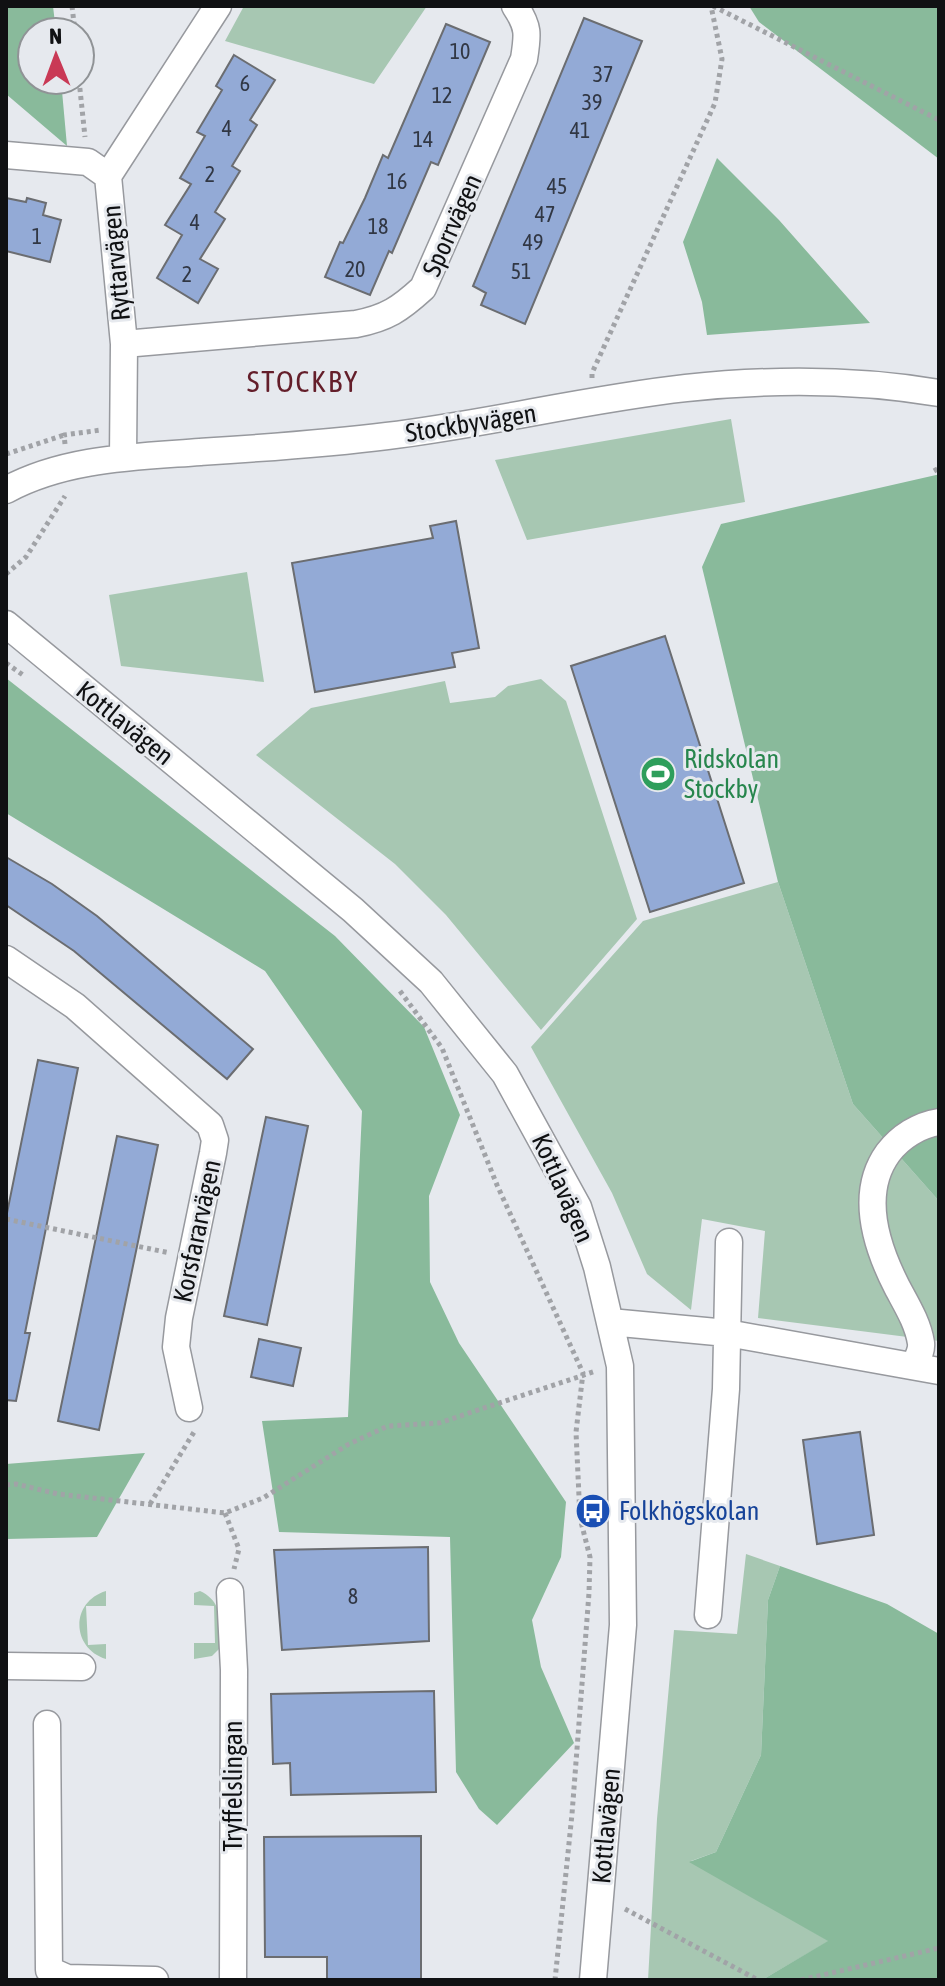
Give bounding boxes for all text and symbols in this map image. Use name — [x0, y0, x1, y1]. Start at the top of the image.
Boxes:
north arrow — [16, 16, 96, 96]
text: N — [49, 23, 62, 49]
house number: 10 — [450, 38, 470, 64]
house number: 37 — [593, 61, 613, 87]
house number: 6 — [240, 70, 250, 96]
house number: 12 — [432, 82, 452, 108]
house number: 39 — [582, 89, 602, 115]
house number: 4 — [222, 115, 232, 141]
house number: 41 — [570, 117, 590, 143]
house number: 14 — [413, 126, 433, 152]
house number: 2 — [205, 161, 215, 187]
house number: 16 — [387, 168, 407, 194]
street label: Sporrvägen — [416, 169, 488, 281]
house number: 45 — [547, 173, 567, 199]
house number: 47 — [535, 201, 555, 227]
street label: Ryttarvägen — [96, 204, 136, 322]
house number: 4 — [190, 209, 200, 235]
house number: 18 — [368, 213, 388, 239]
house number: 1 — [32, 223, 42, 249]
house number: 49 — [523, 229, 543, 255]
house number: 20 — [345, 256, 365, 282]
house number: 51 — [511, 258, 531, 284]
house number: 2 — [182, 261, 192, 287]
district label: STOCKBY — [247, 364, 359, 398]
street label: Stockbyvägen — [404, 398, 538, 448]
street label: Kottlavägen — [70, 675, 180, 771]
place label: Ridskolan Stockby — [684, 744, 779, 804]
sports icon: Ridskolan Stockby — [639, 755, 677, 793]
street label: Kottlavägen — [526, 1129, 600, 1247]
street label: Korsfararvägen — [167, 1157, 227, 1305]
bus stop icon: Folkhögskolan — [574, 1492, 612, 1530]
place label: Folkhögskolan — [619, 1496, 759, 1526]
house number: 8 — [348, 1583, 358, 1609]
street label: Tryffelslingan — [218, 1720, 248, 1852]
street label: Kottlavägen — [586, 1767, 626, 1885]

